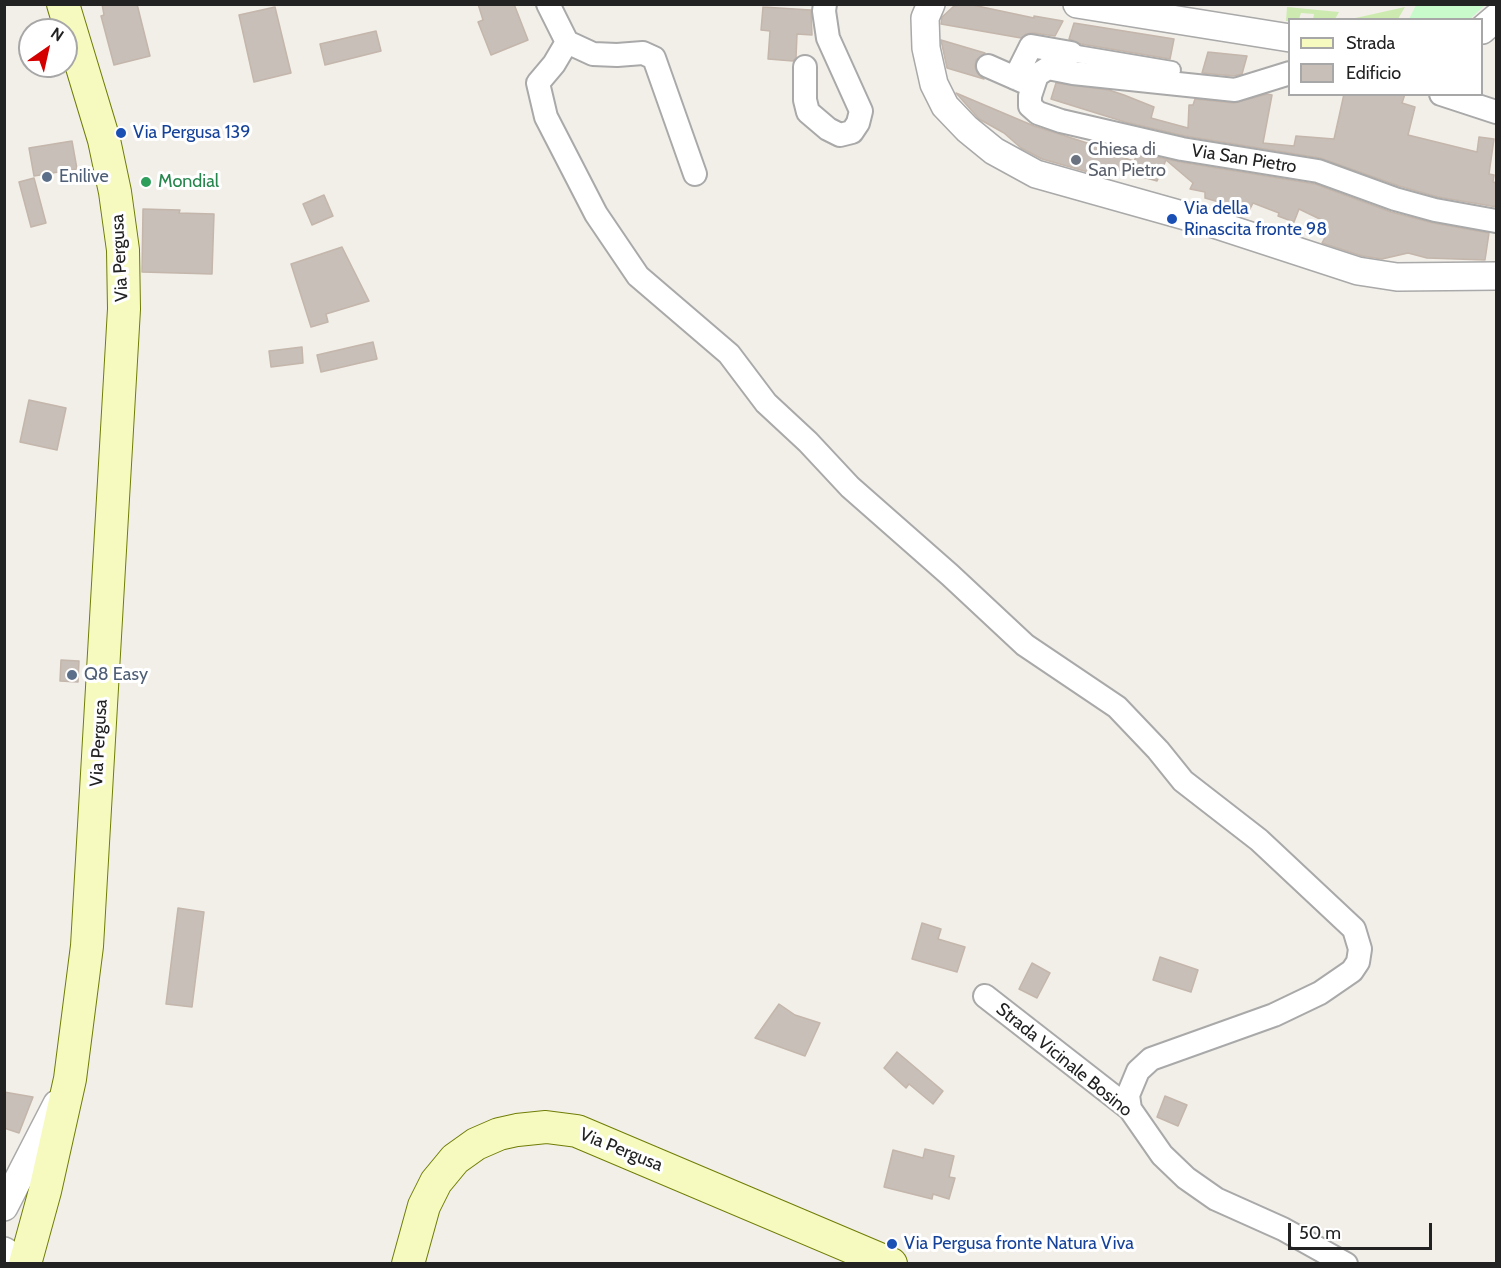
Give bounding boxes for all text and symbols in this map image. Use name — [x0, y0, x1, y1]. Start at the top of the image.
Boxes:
north arrow — [18, 18, 78, 78]
legend — [1288, 18, 1483, 96]
text: N — [47, 23, 67, 45]
text: Strada — [1346, 32, 1395, 54]
text: Edificio — [1346, 62, 1401, 84]
place label: Via Pergusa 139 — [133, 122, 251, 144]
marker: Via Pergusa 139 — [114, 126, 128, 140]
place label: Chiesa di San Pietro — [1088, 139, 1166, 182]
street label: Via San Pietro — [1190, 140, 1298, 178]
marker: Chiesa di San Pietro — [1069, 153, 1083, 167]
place label: Enilive — [59, 166, 109, 188]
marker: Enilive — [40, 170, 54, 184]
place label: Mondial — [158, 171, 219, 193]
marker: Mondial — [139, 175, 153, 189]
place label: Via della Rinascita fronte 98 — [1184, 198, 1327, 240]
marker: Via della Rinascita fronte 98 — [1165, 212, 1179, 226]
street label: Via Pergusa — [107, 214, 133, 302]
place label: Q8 Easy — [84, 664, 148, 686]
marker: Q8 Easy — [65, 668, 79, 682]
street label: Via Pergusa — [86, 699, 112, 787]
street label: Strada Vicinale Bosino — [992, 999, 1136, 1121]
street label: Via Pergusa — [576, 1124, 666, 1176]
scale bar — [1291, 1211, 1435, 1249]
text: 50 m — [1299, 1222, 1341, 1244]
place label: Via Pergusa fronte Natura Viva — [904, 1233, 1134, 1255]
marker: Via Pergusa fronte Natura Viva — [885, 1237, 899, 1251]

